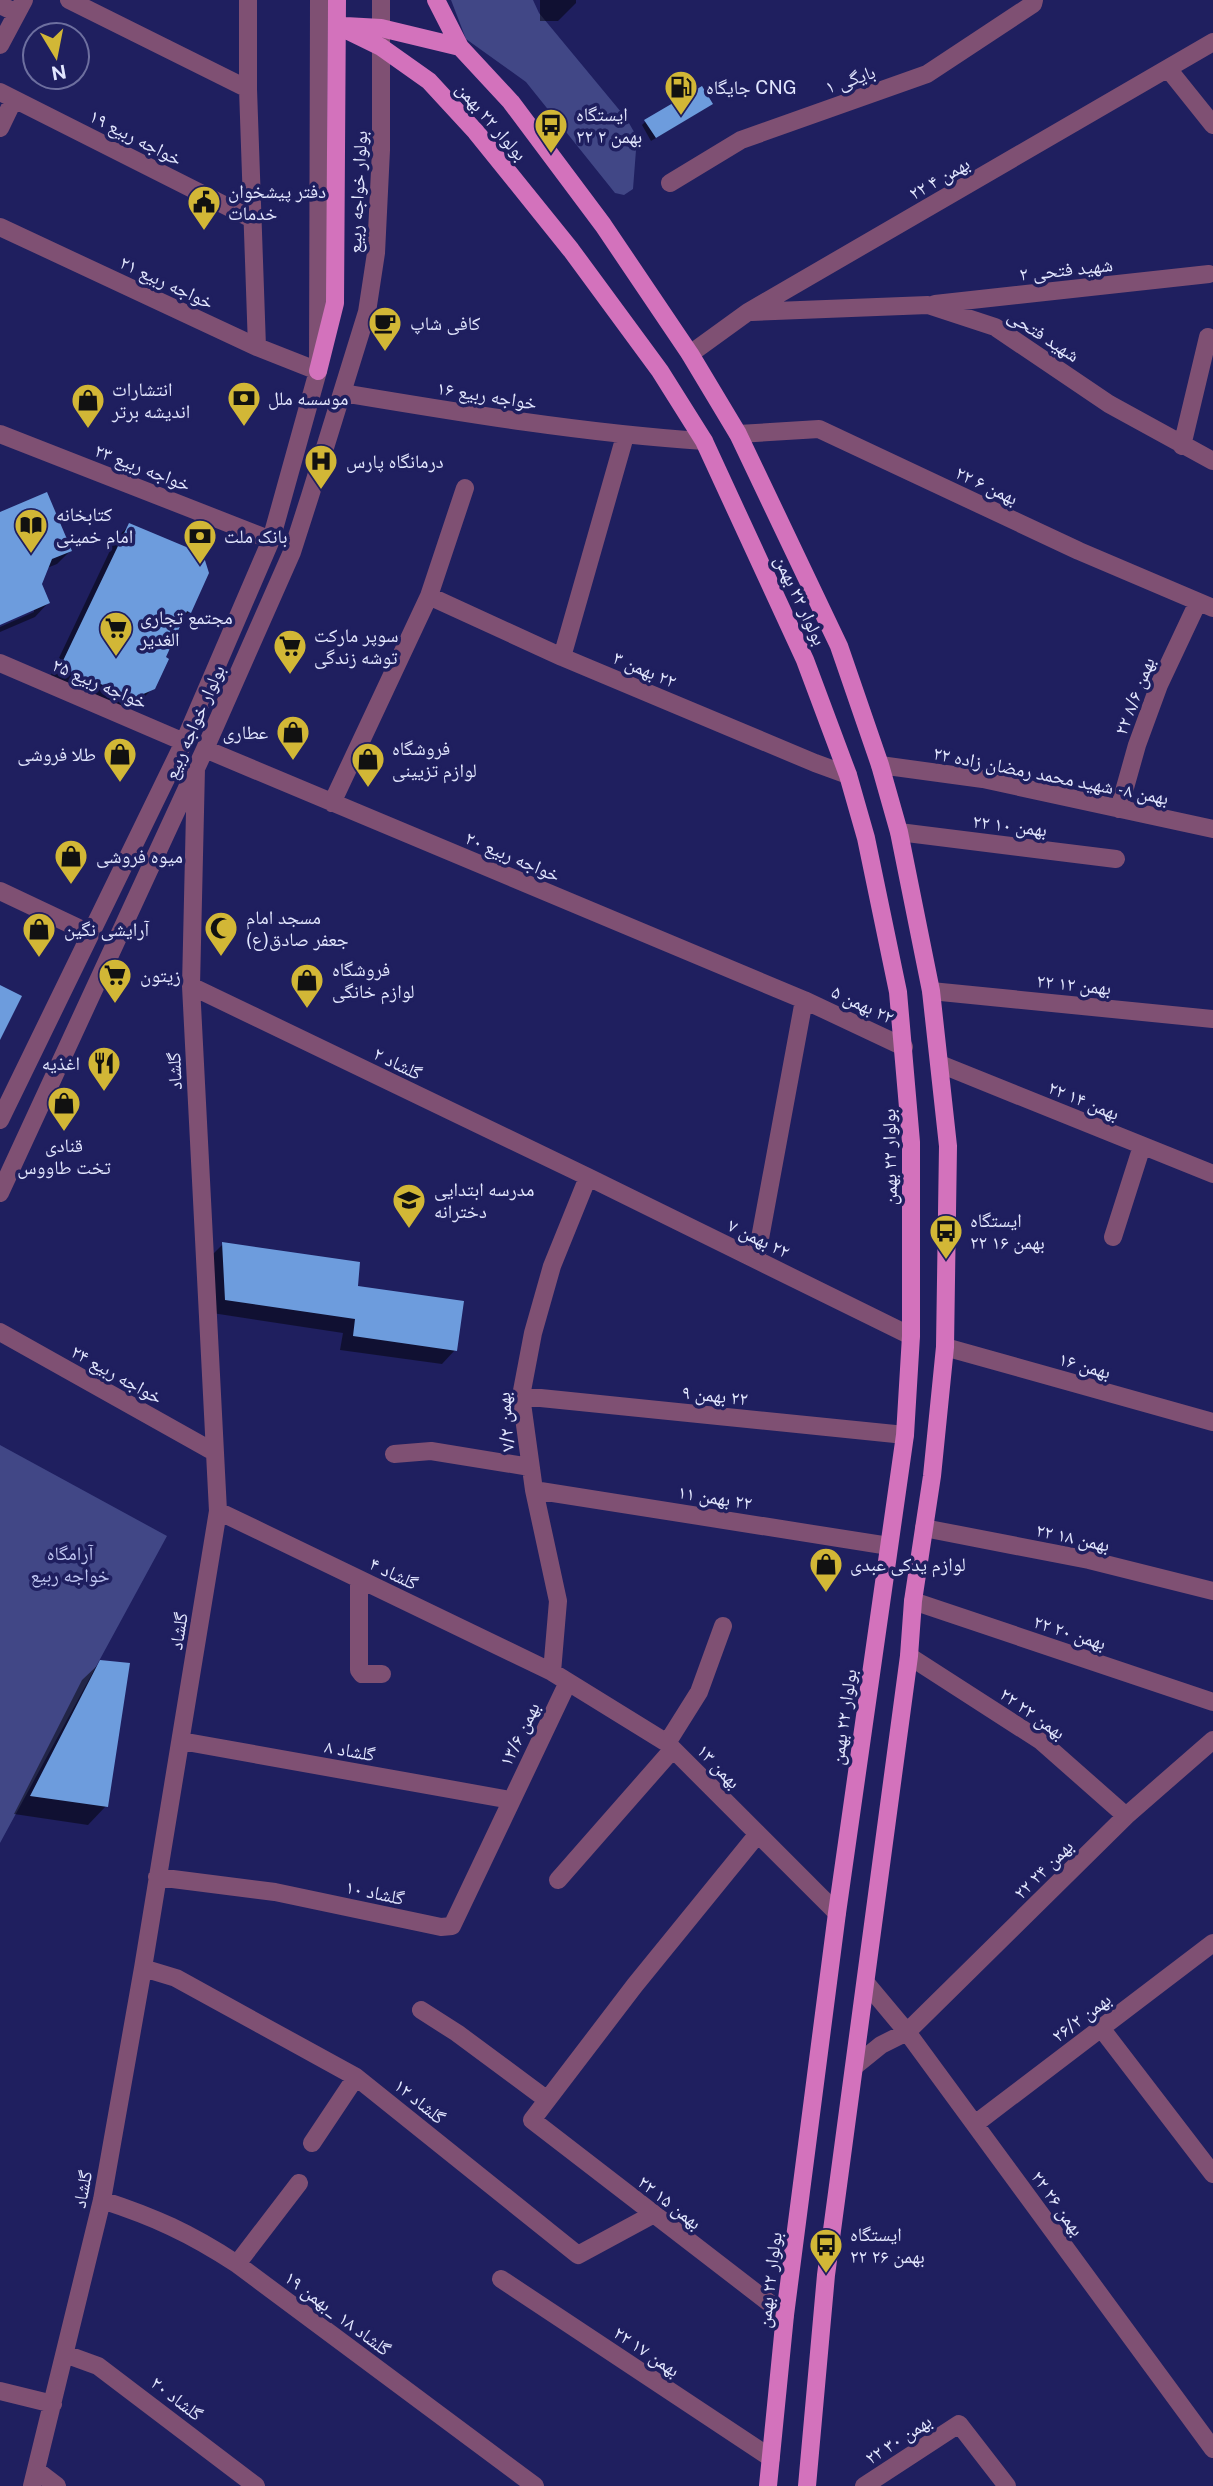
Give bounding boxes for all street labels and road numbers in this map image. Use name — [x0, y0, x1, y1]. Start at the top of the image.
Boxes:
street label: بایگی ۱ — [822, 60, 878, 99]
street label: بولوار ۲۲ بهمن — [451, 77, 532, 165]
street label: خواجه ربیع ۱۹ — [85, 104, 186, 171]
street label: بولوار خواجه ربیع — [343, 130, 373, 254]
street label: ۲۲ بهمن ۴ — [905, 152, 974, 205]
street label: خواجه ربیع ۲۱ — [116, 251, 217, 315]
street label: شهید فتحی ۲ — [1018, 253, 1114, 286]
street label: شهید فتحی — [1004, 304, 1084, 367]
street label: خواجه ربیع ۱۶ — [435, 376, 539, 416]
street label: خواجه ربیع ۲۳ — [91, 439, 194, 497]
street label: ۲۲ بهمن ۶ — [952, 461, 1022, 510]
street label: بولوار ۲۲ بهمن — [770, 552, 831, 649]
street label: ٢٢ بهمن ۳ — [610, 646, 680, 693]
street label: خواجه ربیع ۲۵ — [48, 653, 151, 715]
street label: ۲۲ بهمن ۸/۶ — [1109, 654, 1160, 738]
street label: بولوار خواجه ربیع — [159, 661, 231, 783]
street label: ۲۲ بهمن ۸ - شهید محمد رمضان زاده — [931, 741, 1171, 810]
street label: ۲۲ بهمن ۱۰ — [971, 810, 1048, 841]
street label: خواجه ربیع ۲۰ — [461, 826, 564, 888]
street label: ۲۲ بهمن ۱۲ — [1036, 969, 1112, 1000]
street label: ٢٢ بهمن ۵ — [828, 980, 898, 1029]
street label: گلشاد ۲ — [370, 1042, 426, 1084]
street label: گلشاد — [162, 1051, 186, 1090]
street label: ۲۲ بهمن ۱۴ — [1045, 1076, 1123, 1125]
street label: بولوار ۲۲ بهمن — [877, 1108, 902, 1205]
street label: ٢٢ بهمن ٧ — [724, 1214, 794, 1263]
street label: خواجه ربیع ۲۴ — [67, 1340, 166, 1410]
street label: بهمن ۱۶ — [1056, 1347, 1114, 1384]
street label: ٢٢ بهمن ۹ — [681, 1381, 749, 1410]
street label: بهمن ۷/۲ — [492, 1391, 519, 1453]
street label: ٢٢ بهمن ١١ — [676, 1480, 754, 1515]
street label: ۲۲ بهمن ۱۸ — [1034, 1518, 1112, 1557]
street label: گلشاد ۴ — [366, 1552, 422, 1594]
street label: گلشاد — [164, 1610, 192, 1651]
street label: ۲۲ بهمن ۲۰ — [1031, 1610, 1109, 1655]
street label: بولوار ۲۲ بهمن — [825, 1668, 862, 1767]
street label: ۲۲ بهمن ۲۲ — [995, 1683, 1070, 1744]
street label: بهمن ۱۳/۶ — [494, 1698, 545, 1770]
street label: گلشاد ۸ — [323, 1735, 377, 1765]
street label: بهمن ۱۳ — [692, 1739, 745, 1793]
street label: ۲۲ بهمن ۲۴ — [1009, 1835, 1078, 1904]
street label: گلشاد ۱۰ — [344, 1875, 406, 1909]
street label: بهمن ۲۶/۲ — [1047, 1988, 1116, 2047]
street label: گلشاد ۱۲ — [390, 2074, 450, 2128]
street label: ۲۲ بهمن ۲۶ — [1026, 2166, 1089, 2240]
street label: گلشاد — [68, 2168, 96, 2210]
street label: ۲۲ بهمن ۱۵ — [633, 2170, 706, 2234]
street label: بولوار ۲۲ بهمن — [752, 2231, 787, 2329]
street label: گلشاد ۱۸ _بهمن ۱۹ — [280, 2266, 395, 2361]
street label: ۲۲ بهمن ۱۷ — [609, 2321, 684, 2382]
street label: گلشاد ۲۰ — [147, 2371, 207, 2425]
street label: ۲۲ بهمن ۳۰ — [861, 2409, 936, 2469]

